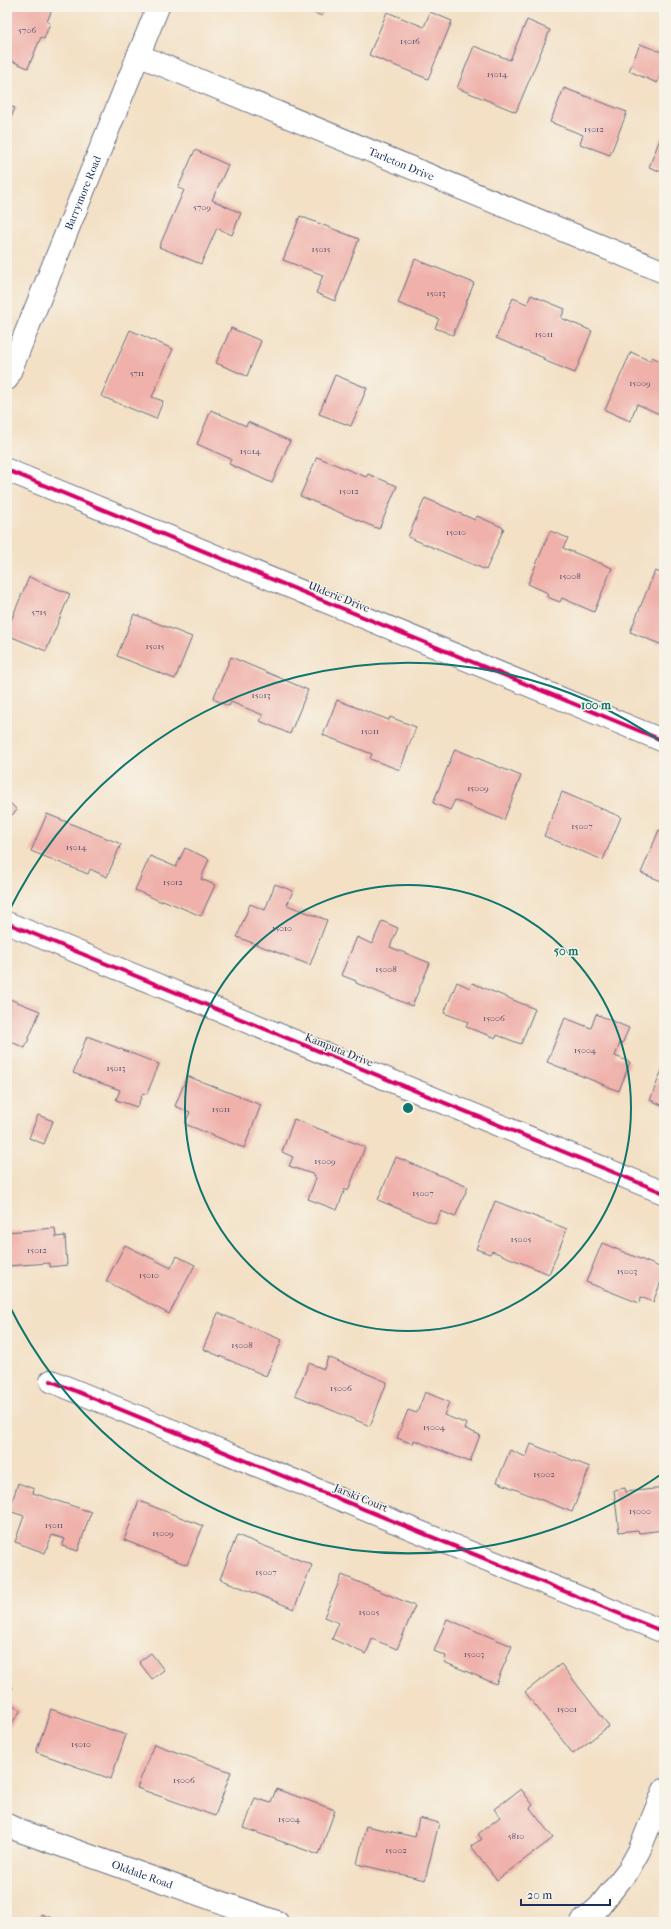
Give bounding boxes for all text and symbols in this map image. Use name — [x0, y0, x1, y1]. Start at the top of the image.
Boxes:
house number: 5706 — [18, 25, 36, 35]
house number: 15016 — [400, 36, 420, 46]
house number: 15014 — [487, 69, 508, 79]
house number: 15012 — [584, 124, 604, 134]
street label: Tarleton Drive — [367, 144, 437, 183]
street label: Barrymore Road — [62, 153, 104, 232]
house number: 5709 — [193, 202, 211, 212]
house number: 15015 — [311, 244, 331, 254]
house number: 15013 — [427, 288, 446, 298]
house number: 15011 — [535, 329, 553, 339]
house number: 5711 — [130, 368, 144, 378]
house number: 15009 — [629, 378, 651, 388]
house number: 15014 — [240, 446, 261, 456]
house number: 15012 — [339, 486, 359, 496]
house number: 15010 — [446, 527, 466, 537]
house number: 15008 — [559, 571, 581, 581]
street label: Ulderic Drive — [306, 579, 372, 615]
house number: 5715 — [31, 607, 47, 617]
house number: 15015 — [145, 641, 165, 651]
house number: 15013 — [252, 690, 271, 700]
text: 100 m — [581, 698, 612, 712]
house number: 15011 — [361, 726, 379, 736]
house number: 15009 — [467, 783, 489, 793]
house number: 15007 — [571, 821, 593, 831]
house number: 15014 — [66, 842, 87, 852]
house number: 15012 — [163, 877, 183, 887]
house number: 15010 — [272, 923, 292, 933]
text: 50 m — [554, 944, 579, 958]
house number: 15008 — [375, 964, 397, 974]
house number: 15006 — [483, 1013, 505, 1023]
street label: Kamputa Drive — [303, 1030, 376, 1070]
house number: 15004 — [574, 1045, 597, 1055]
house number: 15013 — [107, 1063, 126, 1073]
centre of rings — [401, 1101, 415, 1115]
house number: 15011 — [212, 1104, 230, 1114]
house number: 15009 — [314, 1156, 336, 1166]
house number: 15007 — [412, 1188, 434, 1198]
house number: 15005 — [511, 1234, 532, 1244]
house number: 15012 — [27, 1245, 47, 1255]
house number: 15003 — [617, 1266, 638, 1276]
house number: 15010 — [139, 1270, 159, 1280]
house number: 15008 — [231, 1340, 253, 1350]
house number: 15006 — [330, 1383, 352, 1393]
house number: 15004 — [423, 1422, 446, 1432]
house number: 15002 — [533, 1469, 555, 1479]
street label: Jarski Court — [331, 1481, 390, 1515]
house number: 15000 — [629, 1506, 651, 1516]
house number: 15011 — [45, 1520, 63, 1530]
house number: 15009 — [152, 1528, 174, 1538]
house number: 15007 — [255, 1567, 277, 1577]
house number: 15005 — [359, 1607, 380, 1617]
house number: 15003 — [464, 1649, 485, 1659]
house number: 15001 — [557, 1704, 577, 1714]
house number: 15010 — [71, 1739, 91, 1749]
house number: 15006 — [173, 1775, 195, 1785]
house number: 15004 — [278, 1814, 301, 1824]
house number: 5810 — [508, 1831, 524, 1841]
house number: 15002 — [385, 1845, 407, 1855]
street label: Olddale Road — [110, 1857, 176, 1891]
scale bar — [521, 1881, 610, 1907]
text: 20 m — [527, 1888, 552, 1902]

